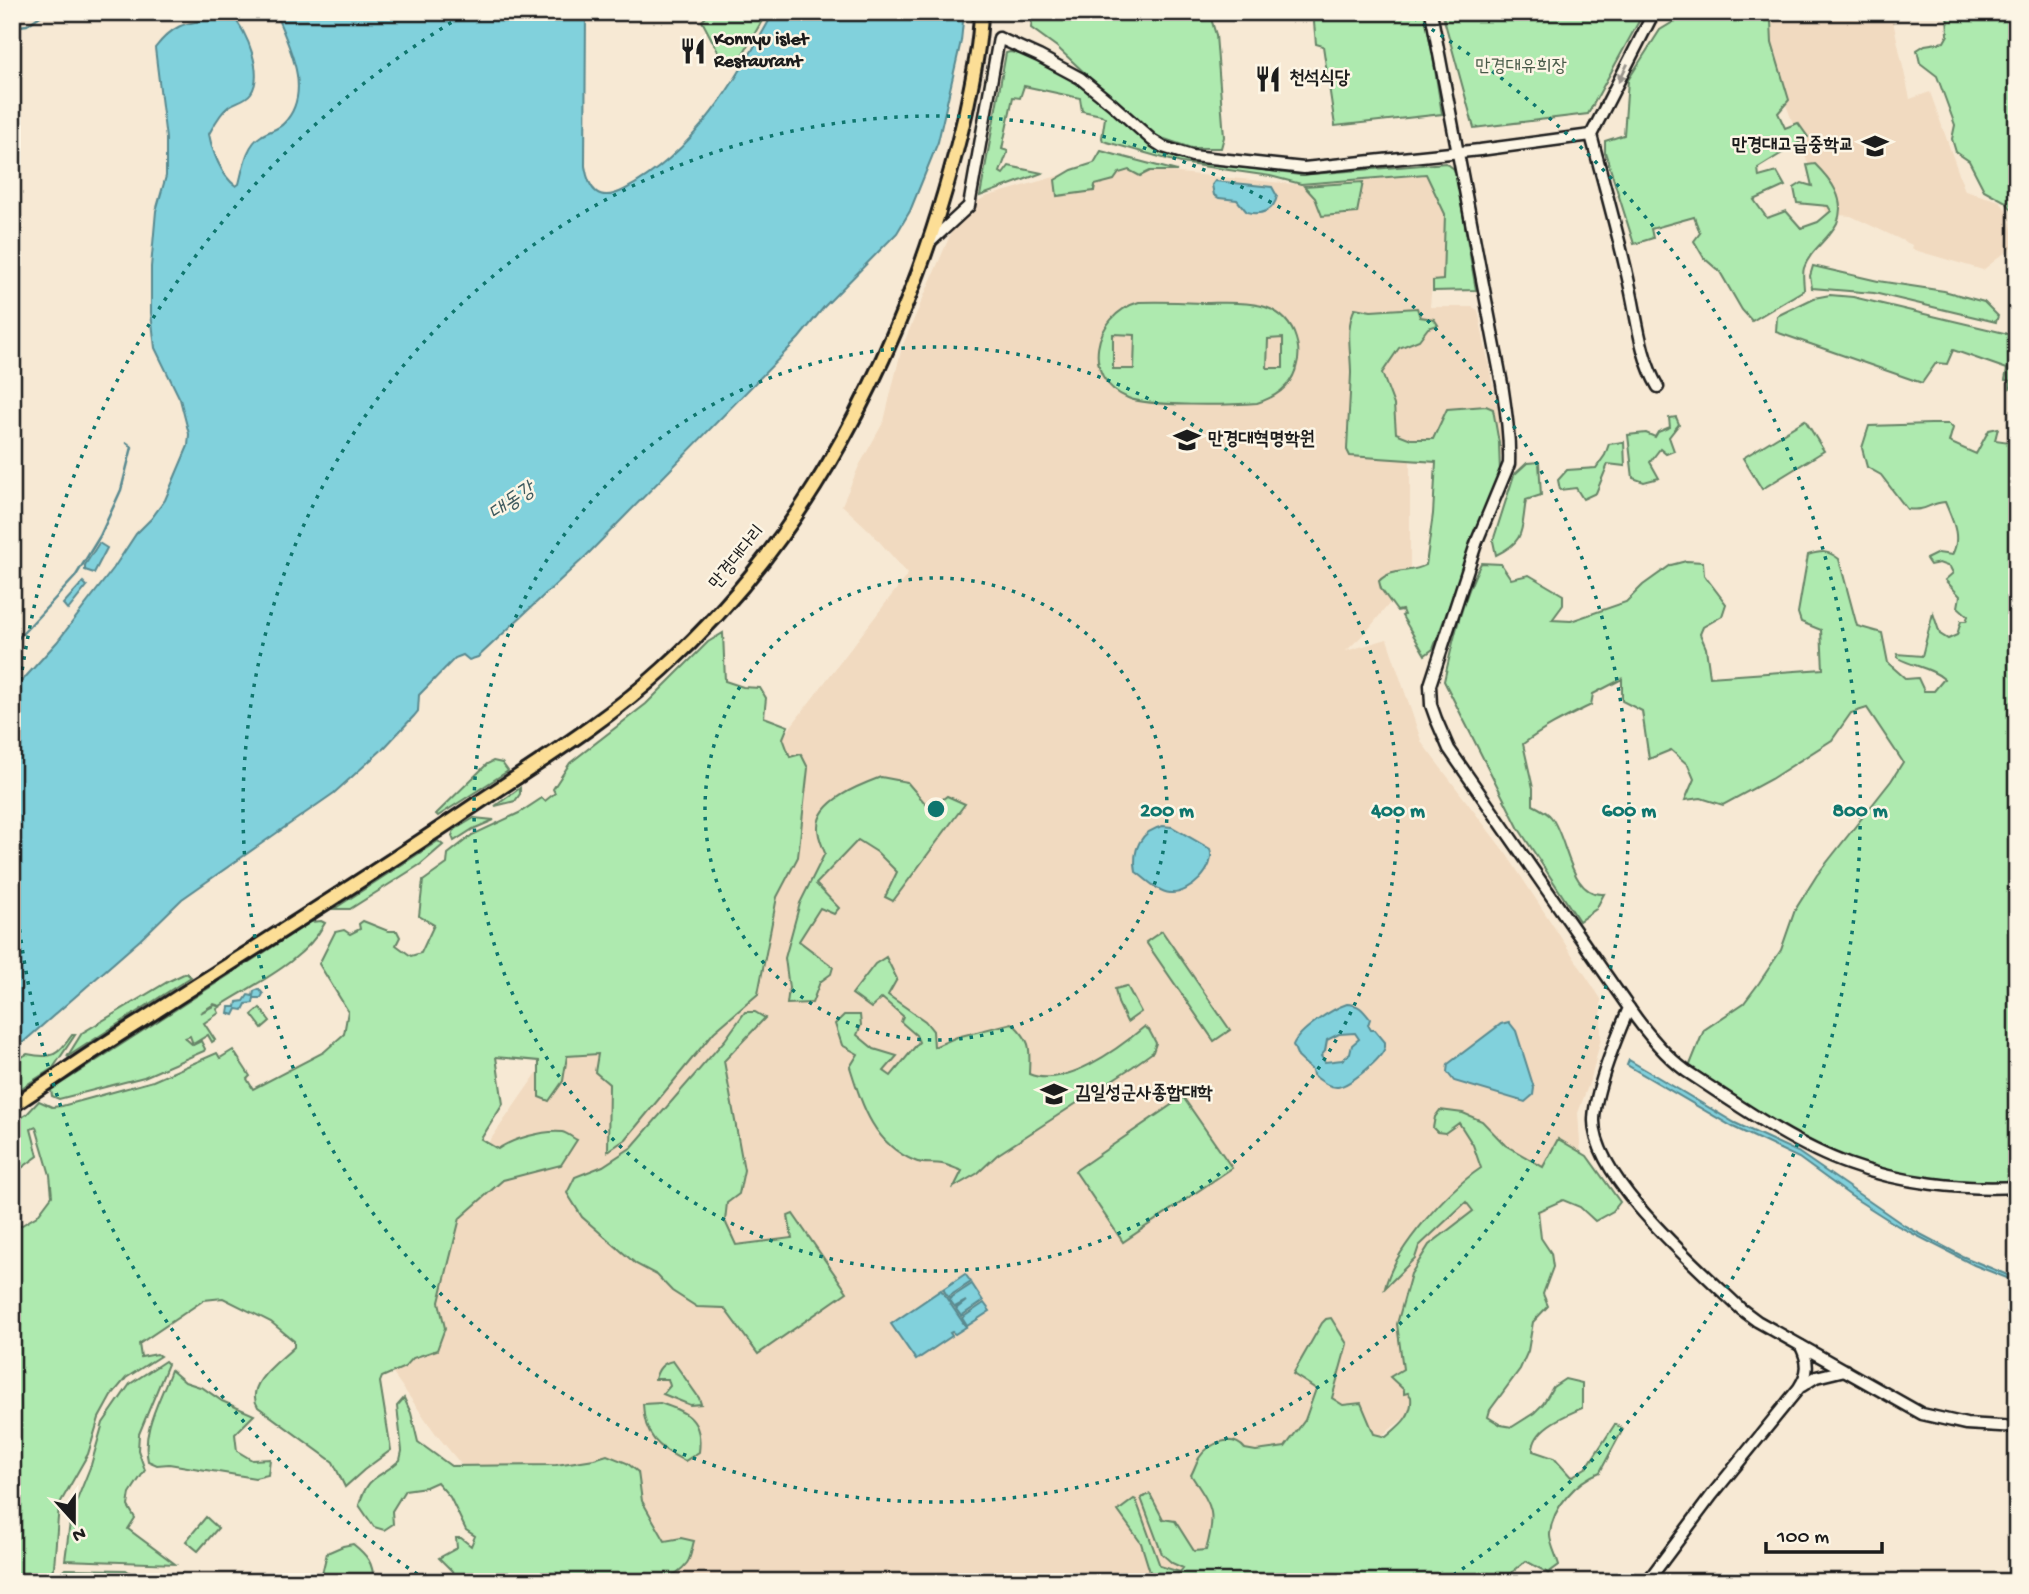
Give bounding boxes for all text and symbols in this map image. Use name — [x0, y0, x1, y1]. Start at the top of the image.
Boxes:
place label: Konnyu islet Restaurant — [713, 29, 810, 74]
restaurant icon: Konnyu islet Restaurant — [678, 36, 708, 66]
park label: 만경대유희장 — [1475, 56, 1567, 79]
one-way arrow — [1617, 63, 1628, 83]
restaurant icon: 천석식당 — [1253, 64, 1283, 94]
place label: 천석식당 — [1289, 68, 1351, 91]
school or university icon: 만경대고급중학교 — [1860, 131, 1890, 161]
place label: 만경대고급중학교 — [1732, 135, 1854, 158]
school or university icon: 만경대혁명학원 — [1172, 425, 1202, 455]
place label: 만경대혁명학원 — [1208, 429, 1315, 452]
water label: 대동강 — [485, 477, 543, 528]
street label: 만경대다리 — [705, 521, 771, 595]
centre of rings — [924, 797, 948, 821]
text: 200 m — [1140, 800, 1194, 825]
text: 400 m — [1370, 800, 1425, 825]
text: 600 m — [1602, 800, 1656, 825]
text: 800 m — [1832, 800, 1888, 825]
school or university icon: 김일성군사종합대학 — [1039, 1079, 1069, 1109]
place label: 김일성군사종합대학 — [1075, 1083, 1213, 1106]
north arrow — [38, 1486, 108, 1556]
scale bar — [1766, 1510, 1882, 1554]
text: N — [69, 1521, 89, 1547]
text: 100 m — [1776, 1526, 1829, 1551]

